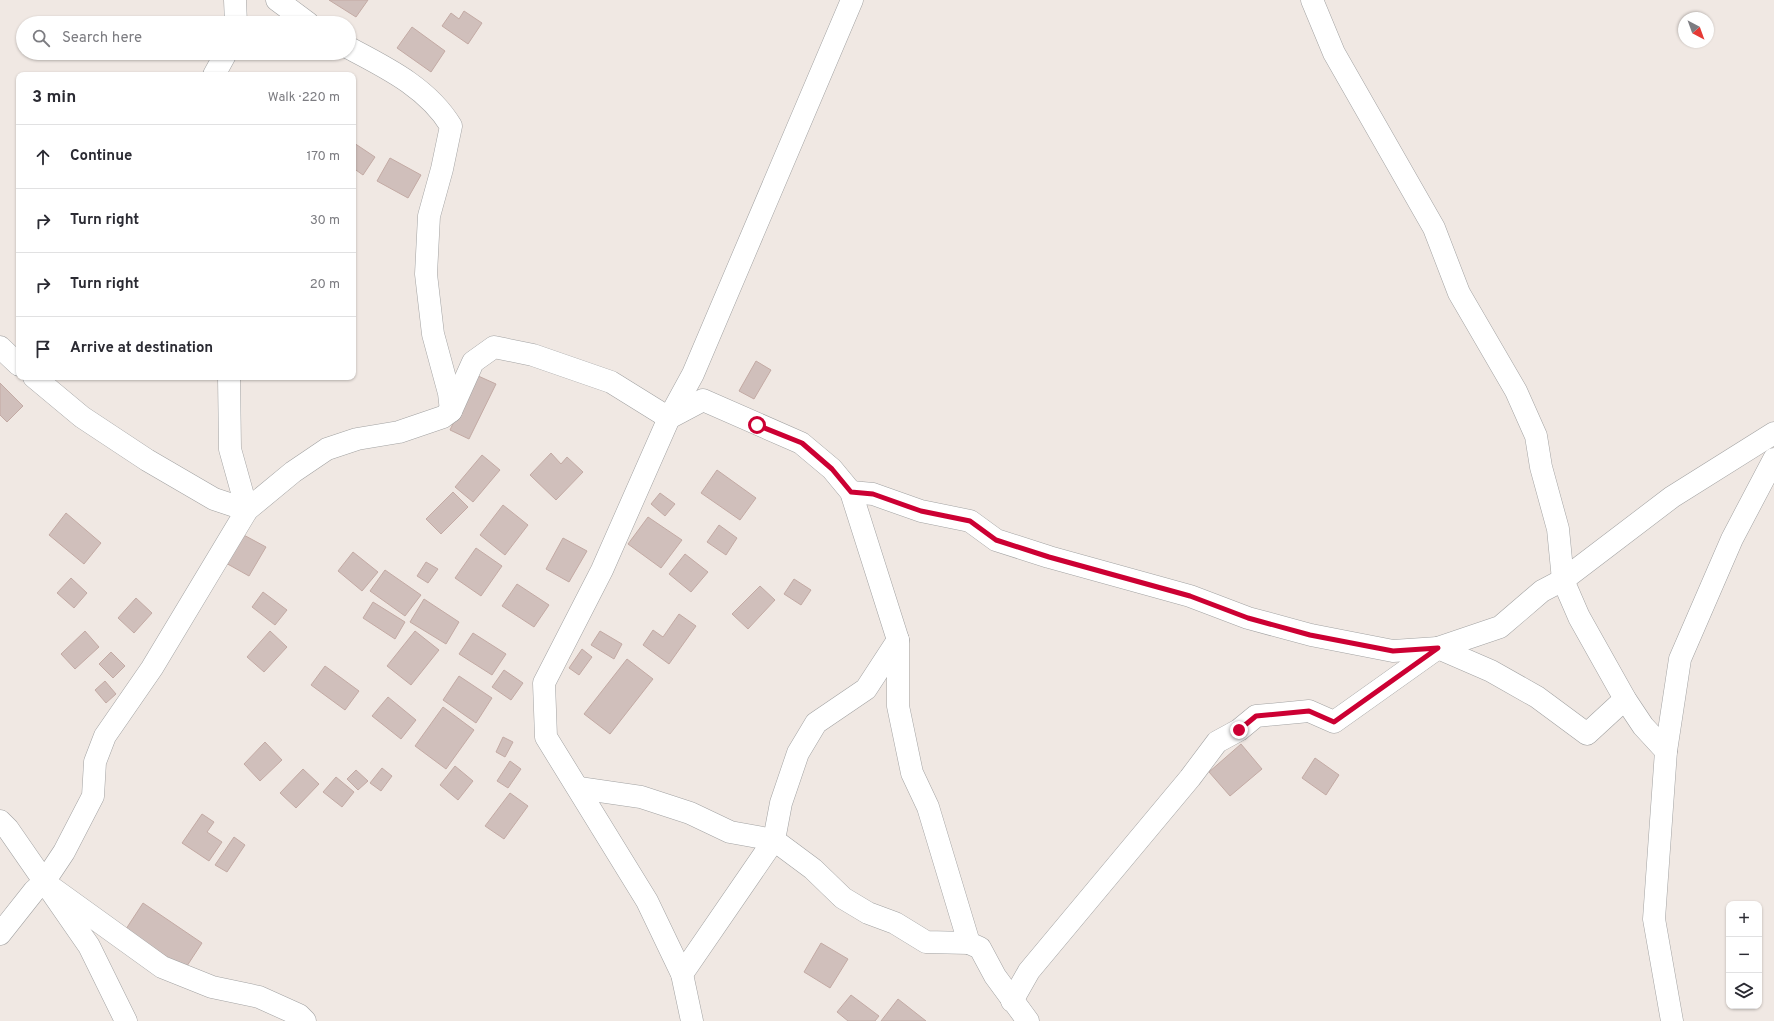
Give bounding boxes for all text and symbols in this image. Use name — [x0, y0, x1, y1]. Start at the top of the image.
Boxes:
north arrow — [1678, 12, 1714, 48]
search box — [16, 16, 356, 60]
icon: search — [30, 27, 52, 49]
text: Search here — [62, 29, 142, 48]
text: 3 min — [32, 87, 76, 109]
text: Walk · 220 m — [268, 90, 340, 106]
icon: ahead — [32, 146, 54, 168]
text: Continue — [70, 147, 132, 166]
text: 170 m — [306, 149, 340, 165]
icon: right — [32, 210, 54, 232]
text: Turn right — [70, 211, 139, 230]
text: 30 m — [310, 213, 340, 229]
icon: right — [32, 274, 54, 296]
text: Turn right — [70, 275, 139, 294]
text: 20 m — [310, 277, 340, 293]
icon: arrive — [32, 338, 54, 360]
text: Arrive at destination — [70, 339, 213, 358]
route start — [748, 416, 766, 434]
route end — [1230, 721, 1248, 739]
map controls — [1726, 901, 1762, 1009]
button: + — [1726, 901, 1762, 937]
button: − — [1726, 937, 1762, 973]
button: layers — [1726, 973, 1762, 1009]

